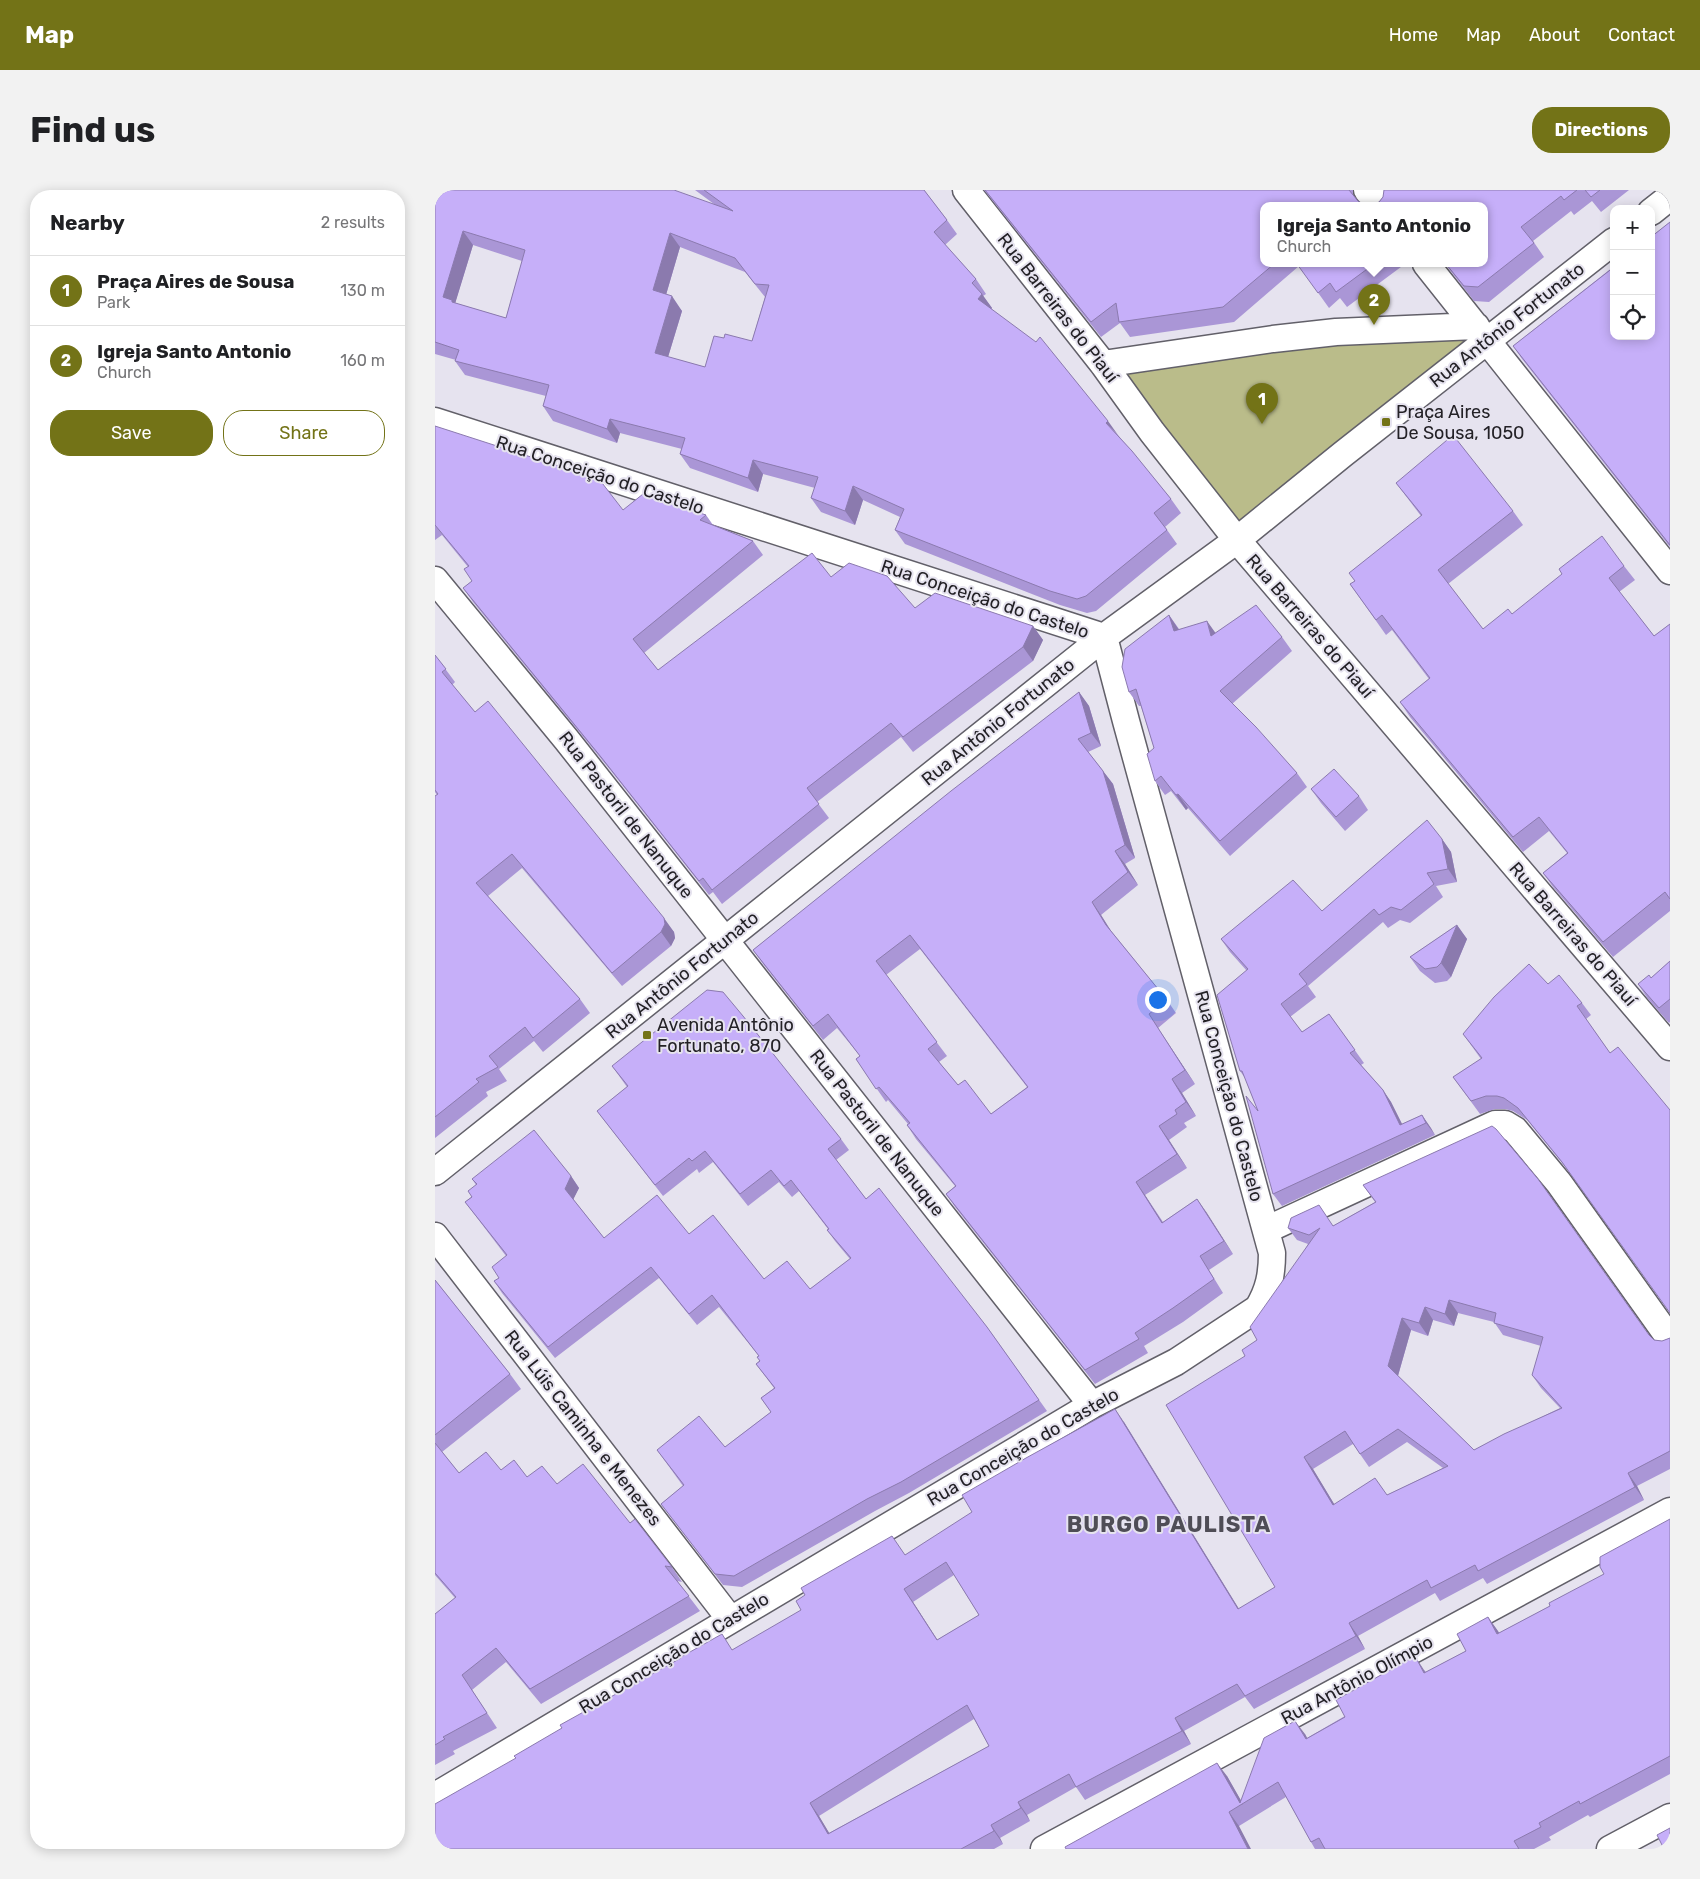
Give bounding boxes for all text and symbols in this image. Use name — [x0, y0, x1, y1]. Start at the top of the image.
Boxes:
text: Map — [25, 21, 74, 49]
text: Home — [1389, 24, 1438, 46]
text: Map — [1466, 24, 1501, 46]
text: About — [1529, 24, 1580, 46]
text: Contact — [1608, 24, 1675, 46]
button: Directions — [1532, 107, 1670, 153]
text: Find us — [30, 109, 155, 151]
popup — [1260, 202, 1488, 267]
map controls — [1610, 205, 1655, 340]
button: + — [1610, 205, 1655, 250]
text: Nearby — [50, 210, 125, 235]
text: 2 results — [321, 213, 385, 232]
text: Igreja Santo Antonio — [1277, 214, 1471, 237]
street label: Rua Barreiras do Piauí — [993, 229, 1124, 388]
text: Church — [1277, 237, 1331, 256]
button: − — [1610, 250, 1655, 295]
street label: Rua Antônio Fortunato — [1425, 258, 1589, 392]
text: Praça Aires de Sousa — [97, 270, 294, 293]
text: 1 — [62, 281, 70, 300]
text: 130 m — [340, 281, 385, 300]
pin: 2 — [1358, 284, 1390, 325]
text: Park — [97, 293, 130, 312]
button: locate — [1610, 295, 1655, 340]
text: Igreja Santo Antonio — [97, 340, 291, 363]
text: 2 — [61, 351, 71, 370]
text: 160 m — [340, 351, 385, 370]
text: Church — [97, 363, 152, 382]
pin: 1 — [1246, 383, 1278, 424]
place label: Praça Aires De Sousa, 1050 — [1396, 401, 1525, 444]
button: Save — [50, 410, 213, 456]
button: Share — [223, 410, 385, 456]
marker: Praça Aires De Sousa, 1050 — [1380, 416, 1392, 428]
street label: Rua Conceição do Castelo — [493, 431, 707, 519]
street label: Rua Barreiras do Piauí — [1241, 550, 1380, 704]
street label: Rua Conceição do Castelo — [878, 555, 1092, 643]
street label: Rua Antônio Fortunato — [917, 654, 1079, 790]
street label: Rua Pastoril de Nanuque — [554, 727, 698, 903]
street label: Rua Barreiras do Piauí — [1504, 858, 1643, 1012]
street label: Rua Antônio Fortunato — [601, 907, 763, 1043]
your location — [1145, 987, 1171, 1013]
street label: Rua Conceição do Castelo — [1190, 988, 1268, 1204]
place label: Avenida Antônio Fortunato, 870 — [657, 1014, 794, 1057]
marker: Avenida Antônio Fortunato, 870 — [641, 1029, 653, 1041]
street label: Rua Pastoril de Nanuque — [805, 1045, 949, 1221]
street label: Rua Lúis Caminha e Menezes — [500, 1326, 666, 1530]
street label: Rua Conceição do Castelo — [923, 1383, 1123, 1511]
district label: BURGO PAULISTA — [1067, 1511, 1271, 1538]
street label: Rua Conceição do Castelo — [575, 1588, 773, 1718]
street label: Rua Antônio Olímpio — [1277, 1631, 1437, 1729]

